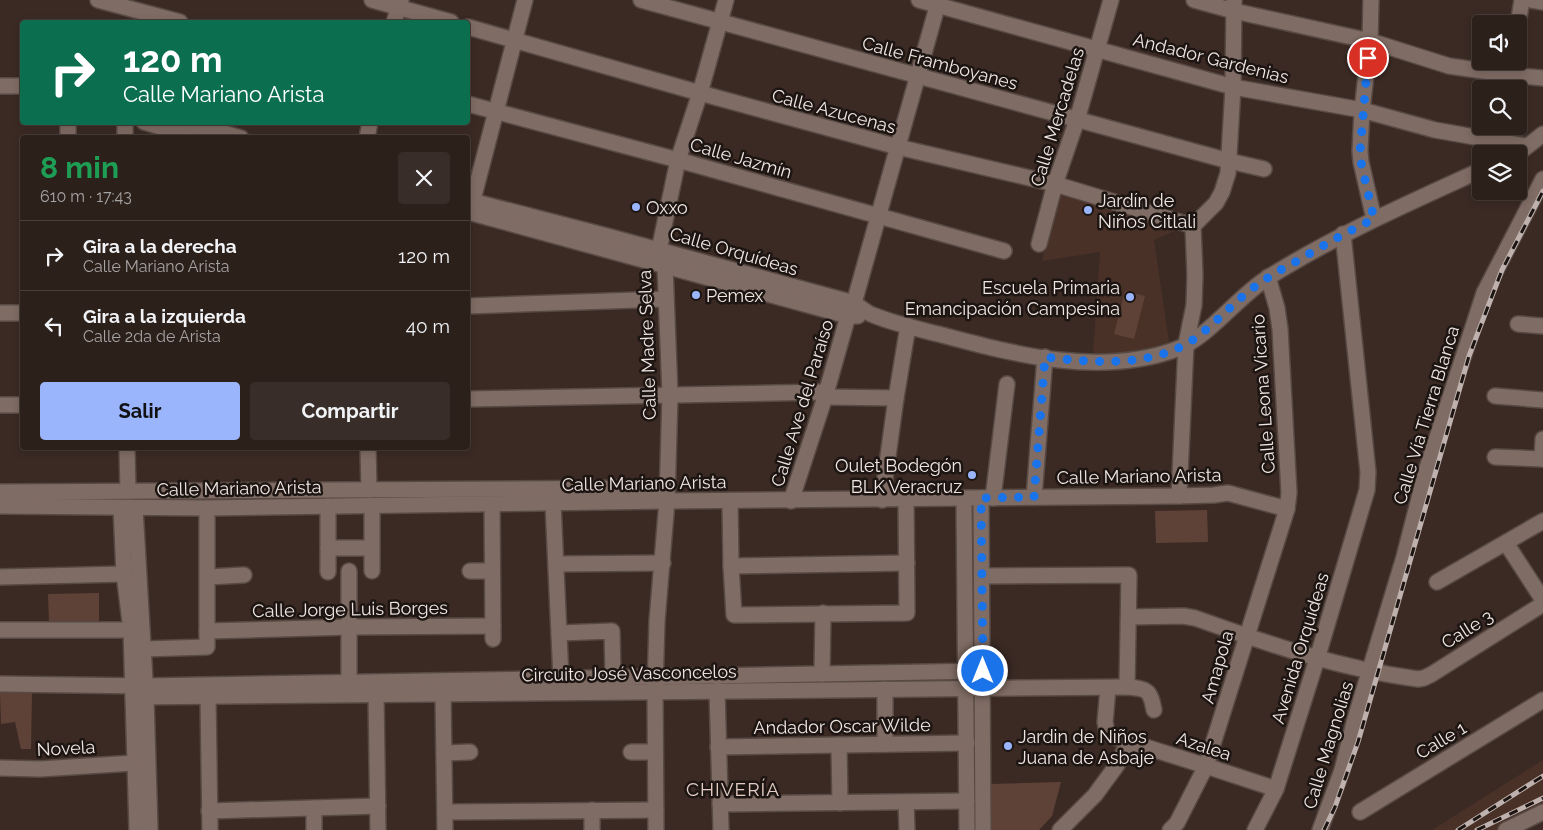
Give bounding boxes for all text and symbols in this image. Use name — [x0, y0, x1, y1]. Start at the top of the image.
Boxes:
map controls — [1472, 15, 1527, 200]
button: sound — [1472, 15, 1527, 70]
street label: Andador Gardenias — [1131, 29, 1291, 88]
street label: Calle Framboyanes — [860, 32, 1020, 94]
pin — [1347, 37, 1389, 79]
text: 120 m — [123, 39, 223, 80]
icon: right — [40, 40, 105, 105]
icon: arrive — [1354, 44, 1382, 72]
street label: Calle Mercadelas — [1026, 45, 1088, 189]
button: search — [1472, 80, 1527, 135]
text: Calle Mariano Arista — [123, 81, 324, 107]
street label: Calle Azucenas — [770, 84, 899, 138]
street label: Calle Jazmín — [688, 133, 794, 183]
button: layers — [1472, 145, 1527, 200]
text: 8 min — [40, 150, 119, 185]
button: close — [398, 152, 450, 204]
text: 610 m · 17:43 — [40, 187, 132, 206]
place label: Jardín de Niños Citlali — [1098, 190, 1196, 232]
place label: Oxxo — [646, 197, 688, 218]
marker: Oxxo — [630, 201, 642, 213]
marker: Jardín de Niños Citlali — [1082, 204, 1094, 216]
street label: Calle Orquídeas — [667, 223, 801, 279]
text: Gira a la derecha — [83, 235, 237, 257]
icon: right — [40, 242, 68, 270]
text: 120 m — [398, 245, 450, 267]
text: Calle Mariano Arista — [83, 257, 230, 276]
street label: Calle Madre Selva — [634, 270, 660, 420]
place label: Escuela Primaria Emancipación Campesina — [905, 277, 1120, 319]
place label: Pemex — [706, 285, 763, 306]
marker: Pemex — [690, 289, 702, 301]
marker: Escuela Primaria Emancipación Campesina — [1124, 291, 1136, 303]
text: Gira a la izquierda — [83, 305, 246, 327]
icon: left — [40, 312, 68, 340]
street label: Calle Leona Vicario — [1247, 313, 1279, 474]
text: 40 m — [406, 315, 450, 337]
street label: Calle Ave del Paraíso — [767, 317, 837, 489]
street label: Calle Vía Tierra Blanca — [1389, 323, 1463, 507]
text: Calle 2da de Arista — [83, 327, 221, 346]
button: Salir — [40, 382, 240, 440]
button: Compartir — [250, 382, 450, 440]
place label: Oulet Bodegón BLK Veracruz — [835, 455, 962, 497]
street label: Calle Mariano Arista — [1056, 464, 1222, 488]
marker: Oulet Bodegón BLK Veracruz — [966, 469, 978, 481]
street label: Calle Mariano Arista — [561, 471, 727, 495]
street label: Calle Mariano Arista — [156, 476, 322, 500]
street label: Avenida Orquídeas — [1267, 570, 1333, 726]
street label: Calle Jorge Luis Borges — [252, 597, 448, 621]
street label: Calle 3 — [1437, 605, 1497, 653]
street label: Amapola — [1197, 628, 1237, 706]
position arrow — [956, 644, 1008, 696]
street label: Circuito José Vasconcelos — [521, 661, 737, 685]
street label: Calle Magnolias — [1299, 678, 1357, 811]
street label: Andador Oscar Wilde — [753, 714, 931, 738]
street label: Calle 1 — [1412, 717, 1470, 763]
place label: Jardin de Niños Juana de Asbaje — [1018, 726, 1154, 768]
street label: Azalea — [1174, 727, 1234, 765]
street label: Novela — [36, 736, 96, 760]
marker: Jardin de Niños Juana de Asbaje — [1002, 740, 1014, 752]
district label: CHIVERÍA — [686, 778, 780, 800]

